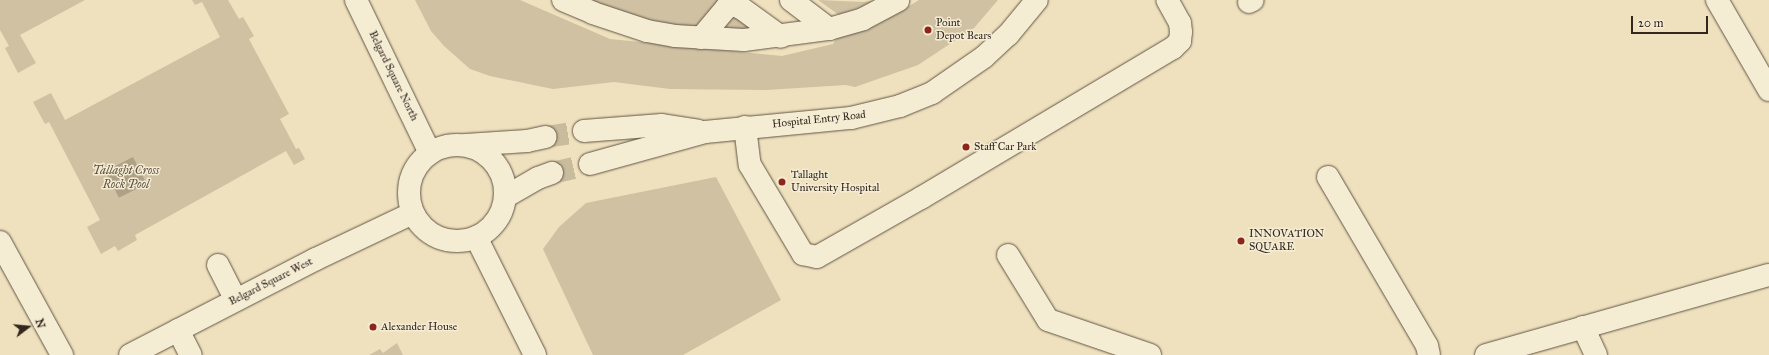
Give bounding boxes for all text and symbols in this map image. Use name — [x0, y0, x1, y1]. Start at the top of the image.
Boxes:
scale bar — [1633, 8, 1710, 34]
text: 20 m — [1638, 16, 1664, 30]
place label: Point Depot Bears — [936, 17, 991, 43]
marker: Point Depot Bears — [923, 25, 933, 35]
street label: Belgard Square North — [365, 29, 421, 123]
street label: Hospital Entry Road — [771, 109, 867, 131]
place label: Staff Car Park — [974, 140, 1036, 154]
marker: Staff Car Park — [961, 142, 971, 152]
water label: Tallaght Cross Rock Pool — [93, 164, 159, 192]
place label: Tallaght University Hospital — [791, 169, 880, 195]
marker: Tallaght University Hospital — [776, 176, 788, 188]
place label: INNOVATION SQUARE — [1249, 228, 1324, 254]
marker: INNOVATION SQUARE — [1236, 236, 1246, 246]
street label: Belgard Square West — [227, 255, 315, 309]
north arrow — [8, 307, 48, 347]
text: N — [32, 317, 48, 330]
place label: Alexander House — [381, 320, 457, 334]
marker: Alexander House — [368, 322, 378, 332]

